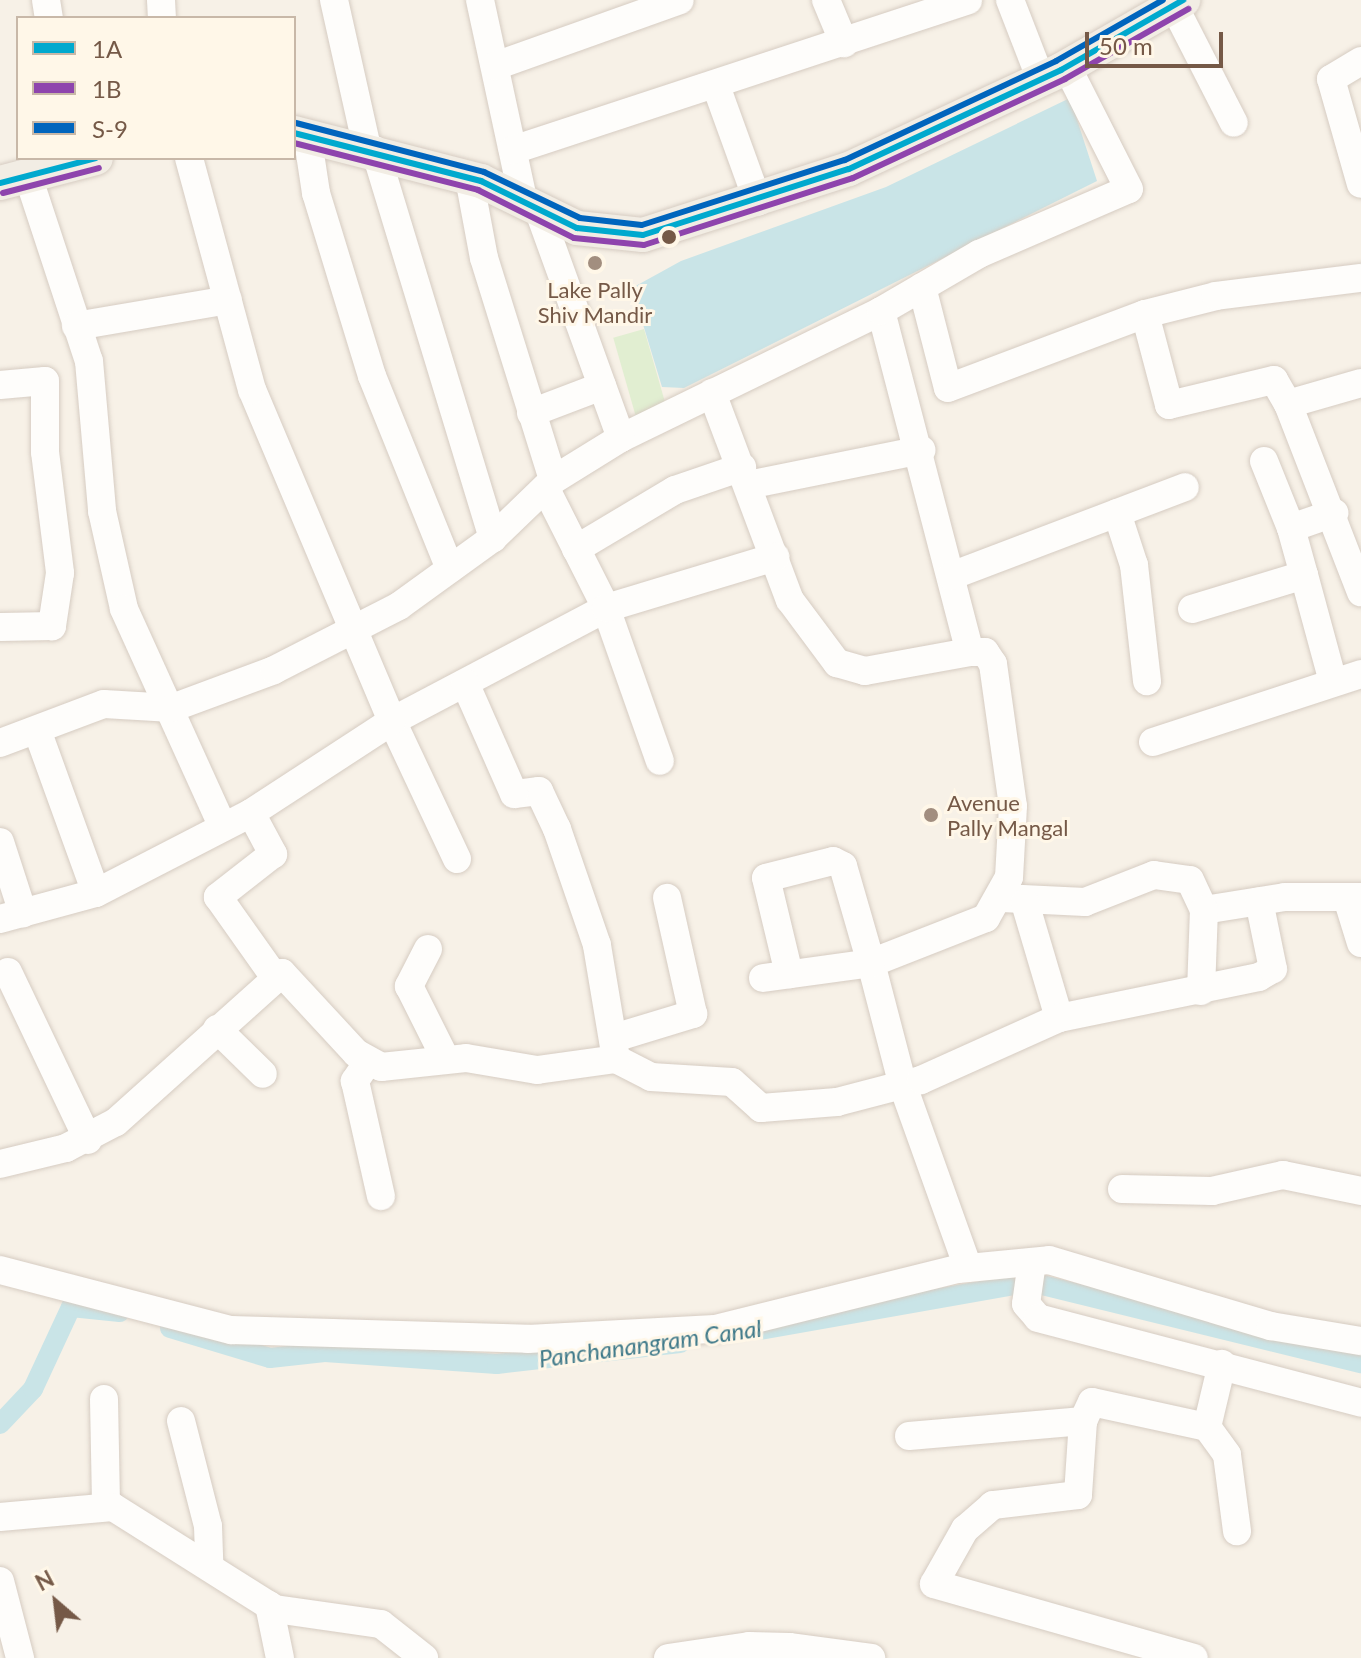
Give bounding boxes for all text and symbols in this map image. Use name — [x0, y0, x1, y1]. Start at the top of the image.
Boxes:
legend — [16, 16, 296, 160]
scale bar — [1089, 16, 1227, 66]
text: 50 m — [1099, 31, 1153, 60]
text: 1A — [92, 34, 122, 63]
text: 1B — [92, 74, 121, 103]
text: S-9 — [92, 114, 128, 143]
unlabelled marker — [661, 229, 677, 245]
marker: Lake Pally Shiv Mandir — [586, 254, 604, 272]
place label: Lake Pally Shiv Mandir — [537, 276, 653, 328]
place label: Avenue Pally Mangal — [947, 789, 1069, 840]
marker: Avenue Pally Mangal — [922, 806, 940, 824]
water label: Panchanangram Canal — [537, 1313, 763, 1373]
north arrow — [16, 1562, 96, 1642]
text: N — [31, 1564, 58, 1596]

